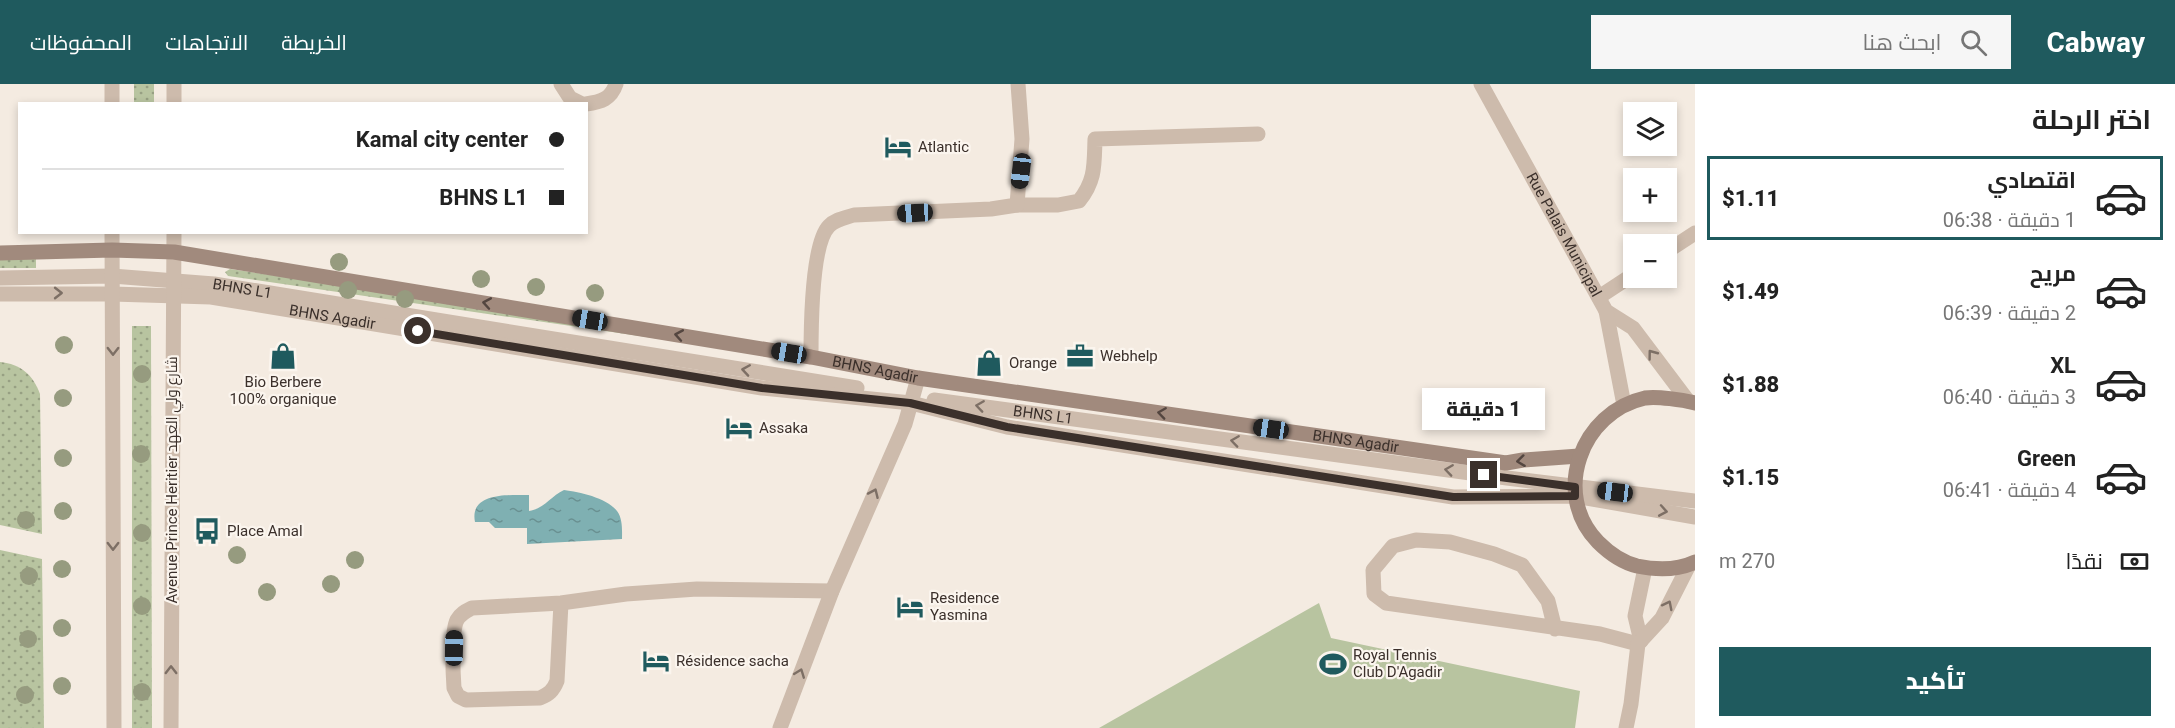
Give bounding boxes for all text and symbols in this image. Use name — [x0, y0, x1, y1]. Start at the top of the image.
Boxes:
search box — [1591, 15, 2011, 69]
icon: search — [1957, 26, 1990, 59]
text: Cabway — [2047, 26, 2145, 59]
text: ابحث هنا — [1863, 30, 1942, 55]
text: المحفوظات — [30, 31, 132, 55]
text: الاتجاهات — [165, 31, 248, 55]
text: الخريطة — [281, 31, 347, 55]
map controls — [1623, 102, 1677, 288]
button: layers — [1623, 102, 1677, 156]
text: اختر الرحلة — [2032, 104, 2151, 136]
text: Kamal city center — [356, 127, 528, 152]
hotel icon: Atlantic — [883, 132, 913, 162]
place label: Atlantic — [918, 138, 969, 156]
car — [1010, 152, 1032, 190]
button: + — [1623, 168, 1677, 222]
text: اقتصادي — [1987, 168, 2076, 193]
street label: Rue Palais Municipal — [1523, 169, 1605, 300]
icon: car — [2094, 171, 2148, 225]
text: BHNS L1 — [439, 185, 528, 210]
text: $1.11 — [1722, 186, 1779, 211]
car — [897, 203, 933, 223]
text: 1 دقيقة · 06:38 — [1943, 208, 2076, 232]
button: − — [1623, 234, 1677, 288]
text: مريح — [2030, 261, 2076, 286]
icon: car — [2094, 264, 2148, 318]
street label: BHNS L1 — [211, 275, 273, 302]
text: $1.49 — [1722, 279, 1779, 304]
one-way arrow — [54, 287, 63, 300]
one-way arrow — [482, 297, 492, 309]
street label: BHNS Agadir — [288, 301, 377, 333]
text: 2 دقيقة · 06:39 — [1943, 301, 2076, 325]
car — [571, 308, 609, 332]
route start — [404, 317, 431, 344]
one-way arrow — [675, 329, 685, 342]
shop icon: Bio Berbere 100% organique — [268, 341, 298, 371]
car — [770, 341, 808, 365]
office icon: Webhelp — [1065, 341, 1095, 371]
one-way arrow — [107, 346, 119, 355]
place label: Webhelp — [1100, 347, 1158, 365]
shop icon: Orange — [974, 348, 1004, 378]
one-way arrow — [1649, 350, 1660, 361]
street label: BHNS Agadir — [831, 352, 920, 387]
text: XL — [2050, 353, 2076, 378]
place label: Orange — [1009, 354, 1057, 372]
street label: Avenue Prince Heritier شارع ولي العهد — [163, 356, 184, 604]
icon: car — [2094, 357, 2148, 411]
one-way arrow — [741, 364, 751, 377]
text: $1.88 — [1722, 372, 1779, 397]
place label: Bio Berbere 100% organique — [230, 373, 336, 408]
text: 3 دقيقة · 06:40 — [1943, 385, 2076, 409]
callout: 1 دقيقة — [1422, 388, 1546, 430]
text: 1 دقيقة — [1446, 397, 1521, 421]
one-way arrow — [975, 401, 984, 413]
street label: BHNS L1 — [1012, 402, 1074, 428]
one-way arrow — [1157, 408, 1167, 420]
hotel icon: Assaka — [724, 413, 754, 443]
car — [1252, 418, 1290, 440]
place label: Assaka — [759, 419, 808, 437]
street label: BHNS Agadir — [1311, 426, 1400, 456]
one-way arrow — [1231, 435, 1240, 448]
text: Green — [2017, 446, 2076, 471]
icon: car — [2094, 450, 2148, 504]
one-way arrow — [1516, 454, 1526, 467]
route end — [1470, 461, 1497, 488]
one-way arrow — [1445, 465, 1454, 477]
text: $1.15 — [1722, 465, 1779, 490]
text: 4 دقيقة · 06:41 — [1943, 478, 2076, 502]
car — [1596, 481, 1634, 503]
one-way arrow — [867, 488, 879, 499]
one-way arrow — [1658, 504, 1668, 517]
bus stop icon: Place Amal — [192, 516, 222, 546]
place label: Place Amal — [227, 522, 303, 540]
one-way arrow — [107, 541, 119, 550]
icon: cash — [2118, 545, 2151, 578]
text: 270 m — [1719, 549, 1775, 573]
text: نقدًا — [2065, 549, 2103, 574]
place label: Residence Yasmina — [930, 589, 999, 624]
hotel icon: Residence Yasmina — [895, 592, 925, 622]
one-way arrow — [1661, 601, 1673, 612]
car — [445, 630, 463, 666]
hotel icon: Résidence sacha — [641, 646, 671, 676]
place label: Royal Tennis Club D'Agadir — [1353, 646, 1442, 681]
button: تأكيد — [1719, 647, 2151, 716]
sports icon: Royal Tennis Club D'Agadir — [1318, 649, 1348, 679]
place label: Résidence sacha — [676, 652, 789, 670]
one-way arrow — [165, 665, 177, 674]
one-way arrow — [793, 668, 806, 679]

